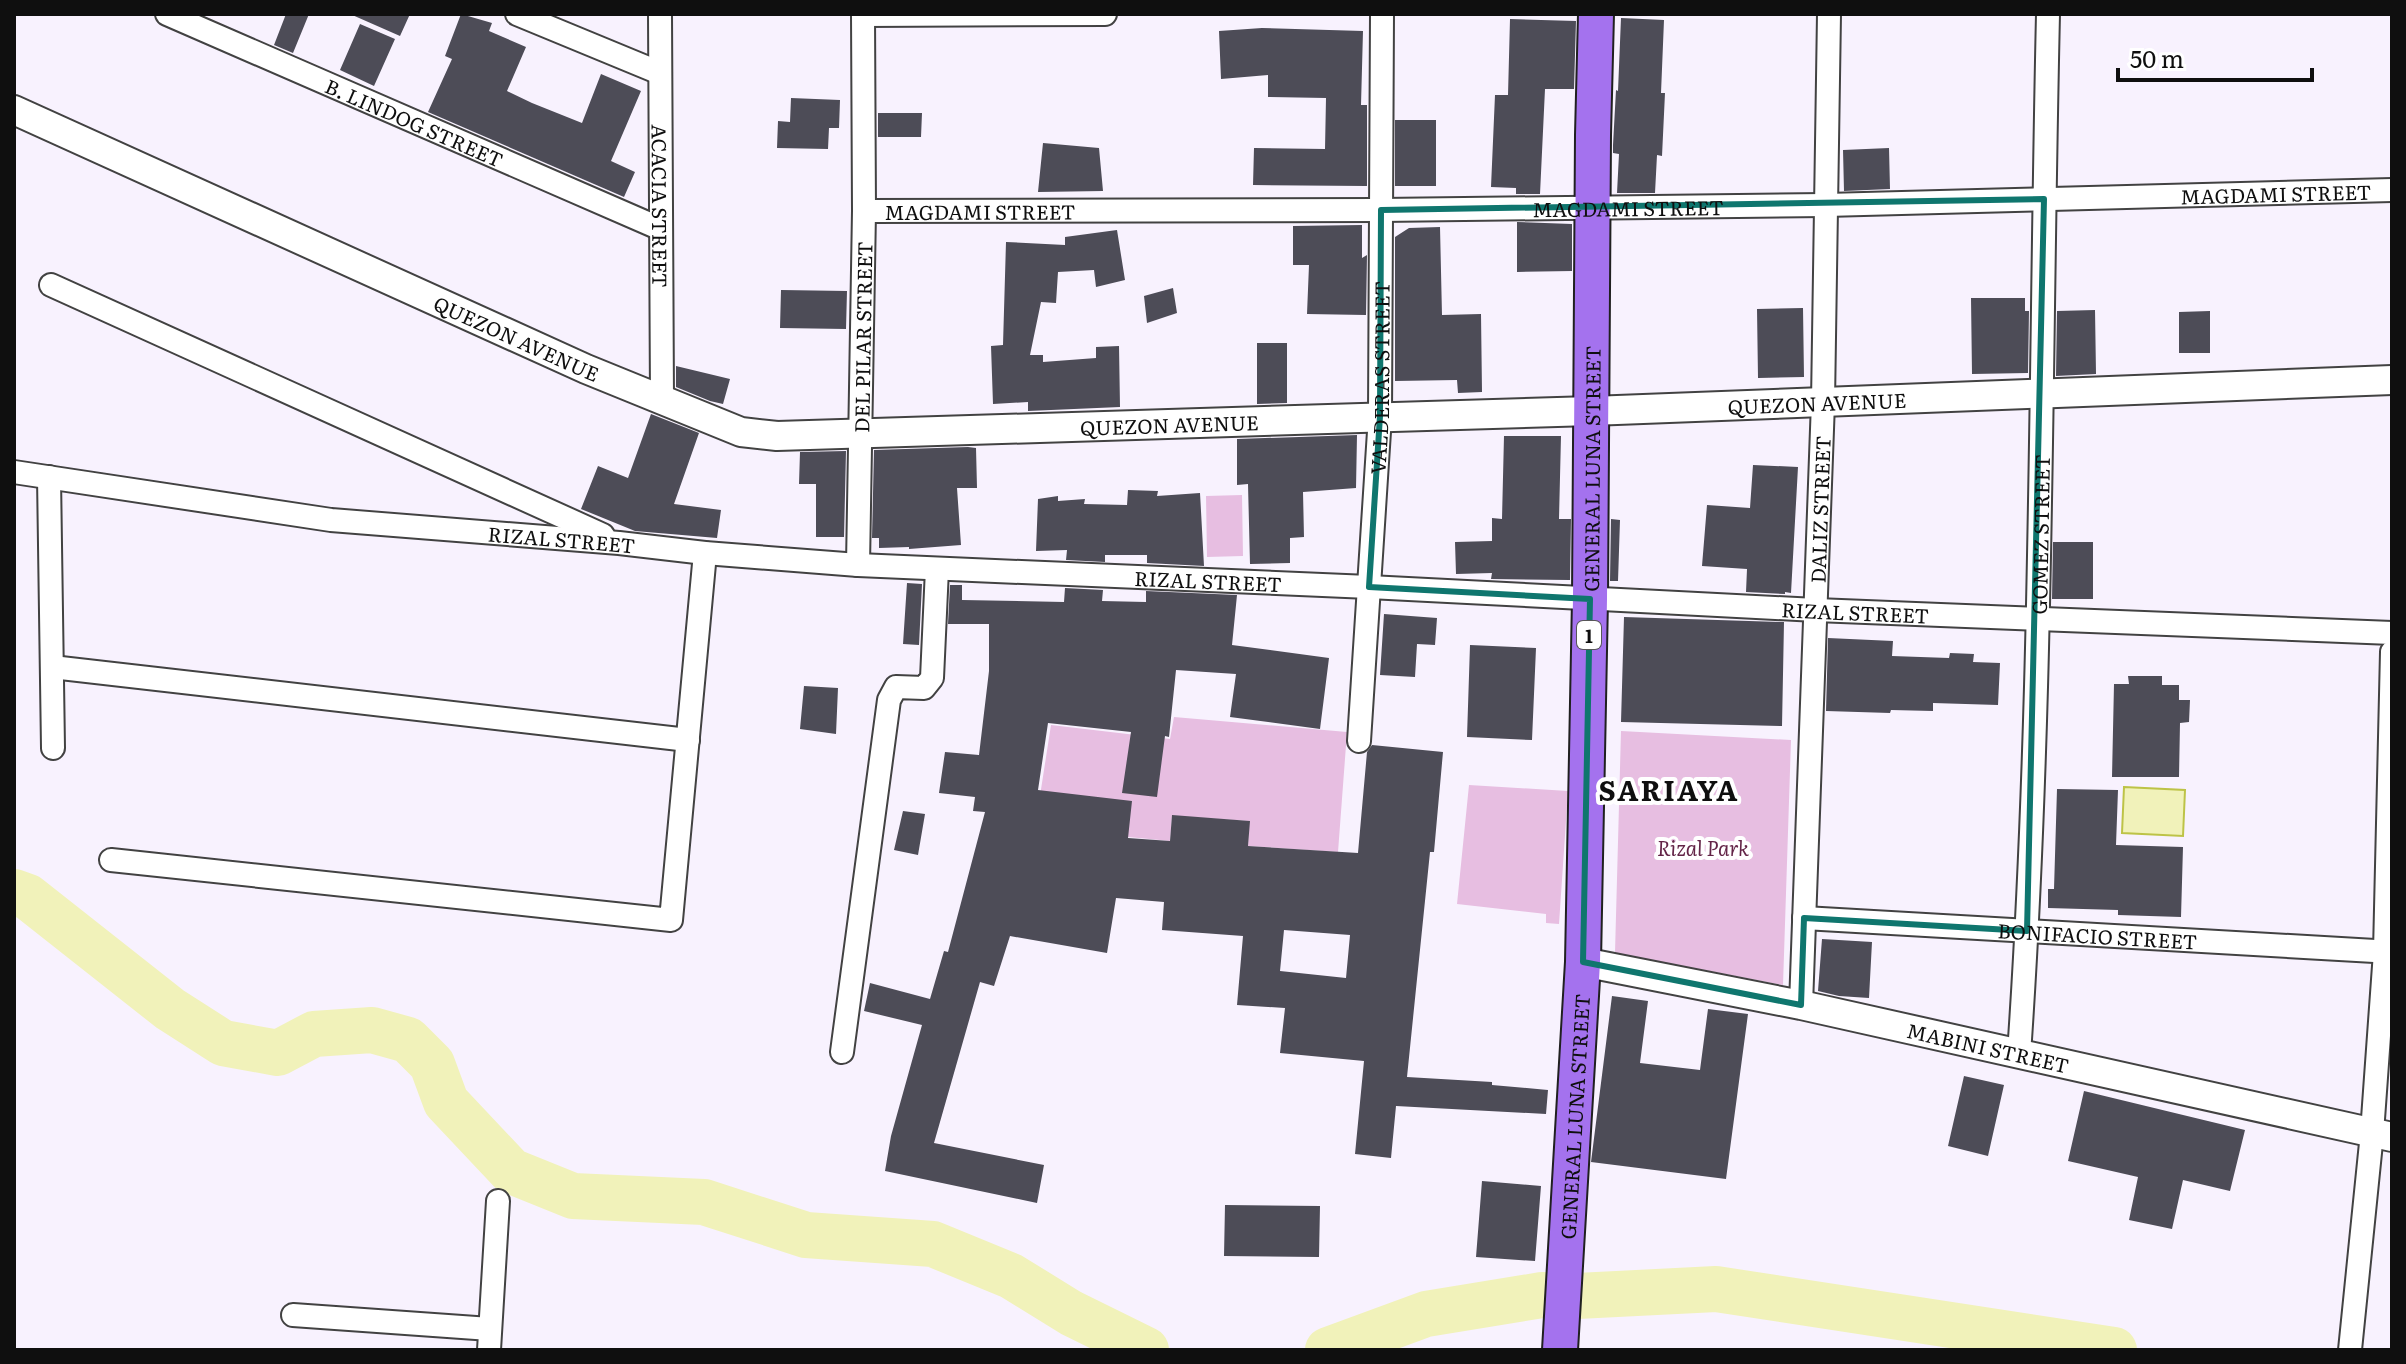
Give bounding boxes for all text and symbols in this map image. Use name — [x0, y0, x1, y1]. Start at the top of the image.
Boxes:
scale bar — [2118, 32, 2312, 82]
text: 50 m — [2130, 40, 2184, 75]
street label: B. LINDOG STREET — [321, 70, 508, 174]
street label: ACACIA STREET — [646, 124, 676, 288]
street label: MAGDAMI STREET — [2180, 176, 2372, 211]
street label: MAGDAMI STREET — [1532, 191, 1724, 223]
street label: MAGDAMI STREET — [884, 196, 1076, 226]
street label: DEL PILAR STREET — [845, 241, 878, 433]
street label: VALDERAS STREET — [1361, 281, 1396, 475]
street label: QUEZON AVENUE — [429, 287, 604, 388]
street label: GENERAL LUNA STREET — [1575, 346, 1607, 592]
street label: QUEZON AVENUE — [1727, 384, 1907, 421]
street label: QUEZON AVENUE — [1080, 406, 1259, 442]
street label: DALIZ STREET — [1801, 435, 1837, 584]
street label: GOMEZ STREET — [2023, 454, 2056, 615]
street label: RIZAL STREET — [487, 518, 637, 560]
street label: RIZAL STREET — [1134, 562, 1283, 598]
street label: RIZAL STREET — [1781, 593, 1930, 630]
road number: 1 — [1577, 621, 1601, 649]
district label: SARIAYA — [1599, 768, 1739, 810]
park label: Rizal Park — [1657, 832, 1749, 862]
street label: BONIFACIO STREET — [1997, 914, 2198, 956]
street label: GENERAL LUNA STREET — [1552, 993, 1596, 1240]
street label: MABINI STREET — [1904, 1014, 2072, 1079]

